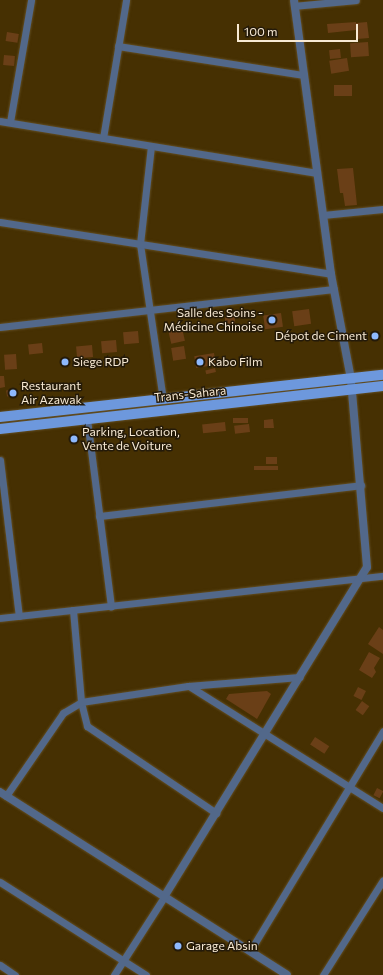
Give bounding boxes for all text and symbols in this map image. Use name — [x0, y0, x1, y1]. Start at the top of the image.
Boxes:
scale bar — [239, 16, 360, 42]
text: 100 m — [244, 24, 278, 38]
place label: Salle des Soins - Médicine Chinoise — [164, 306, 263, 334]
marker: Salle des Soins - Médicine Chinoise — [266, 314, 278, 326]
place label: Dépot de Ciment — [275, 329, 367, 343]
marker: Dépot de Ciment — [370, 331, 380, 341]
place label: Siege RDP — [73, 355, 129, 369]
place label: Kabo Film — [208, 355, 262, 369]
marker: Siege RDP — [60, 357, 70, 367]
marker: Kabo Film — [195, 357, 205, 367]
place label: Restaurant Air Azawak — [21, 379, 82, 407]
street label: Trans-Sahara — [153, 383, 227, 405]
marker: Restaurant Air Azawak — [8, 388, 18, 398]
place label: Parking, Location, Vente de Voiture — [82, 425, 180, 453]
marker: Parking, Location, Vente de Voiture — [69, 434, 79, 444]
place label: Garage Absin — [186, 939, 258, 953]
marker: Garage Absin — [173, 941, 183, 951]

